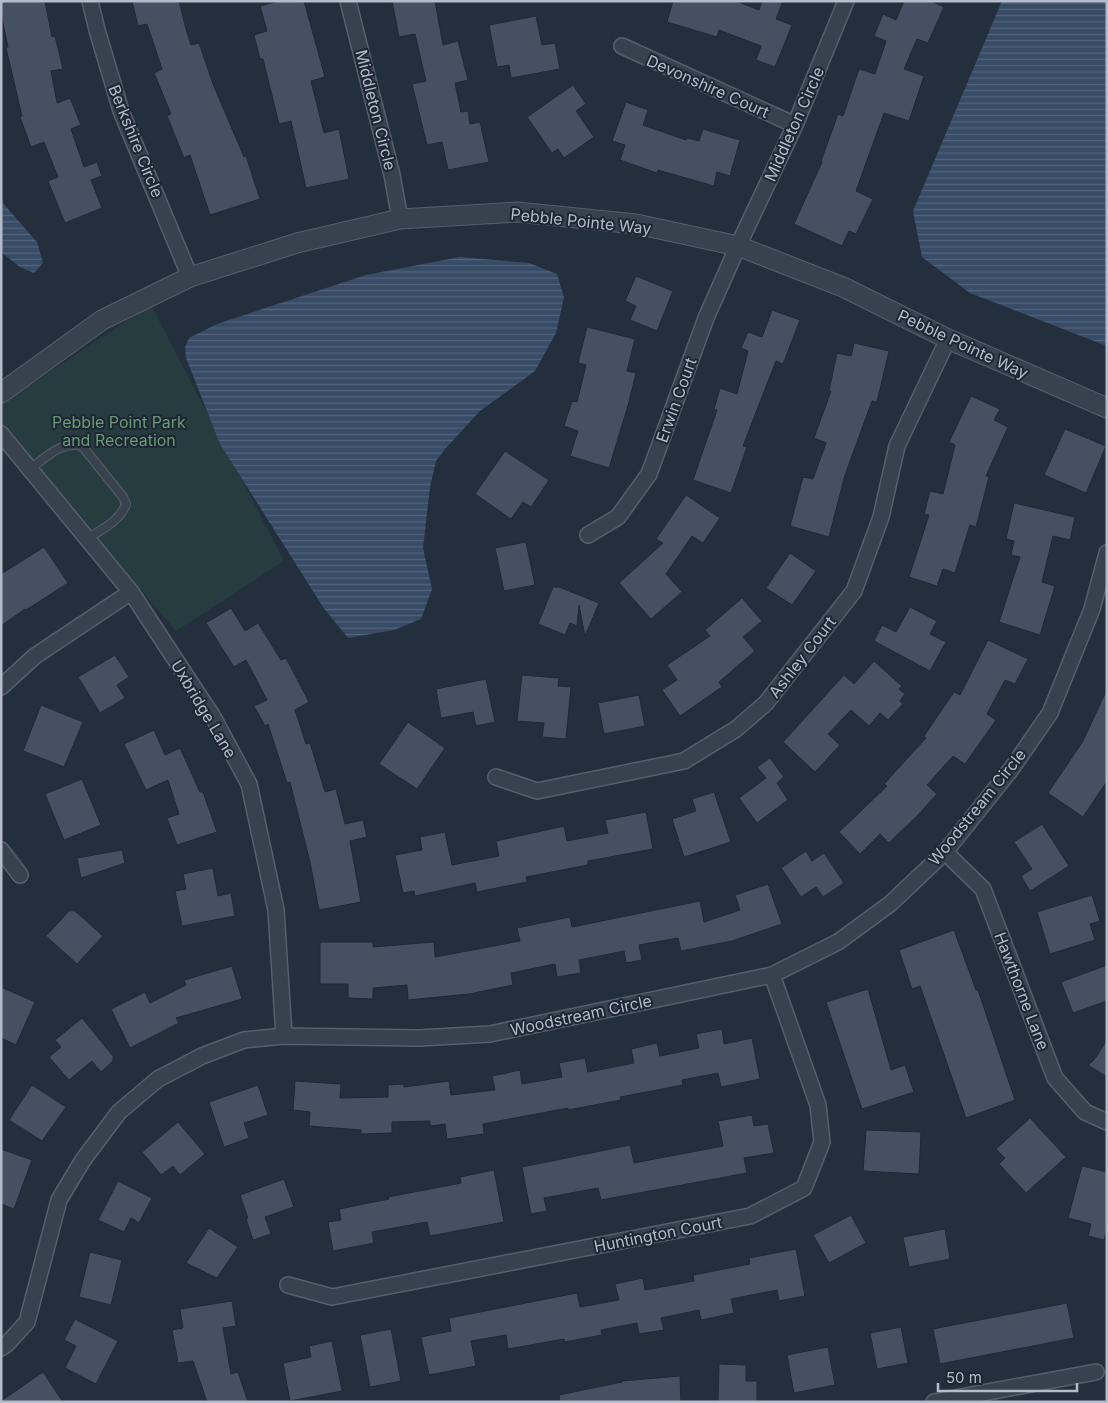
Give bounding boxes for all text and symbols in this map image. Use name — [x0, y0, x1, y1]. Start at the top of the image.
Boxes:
street label: Middleton Circle — [351, 48, 401, 172]
street label: Devonshire Court — [644, 50, 772, 122]
street label: Middleton Circle — [760, 64, 828, 184]
street label: Berkshire Circle — [104, 82, 168, 200]
street label: Pebble Pointe Way — [510, 204, 652, 238]
street label: Pebble Pointe Way — [895, 305, 1031, 383]
street label: Erwin Court — [651, 355, 701, 445]
park label: Pebble Point Park and Recreation — [52, 412, 186, 450]
street label: Ashley Court — [764, 612, 840, 702]
street label: Uxbridge Lane — [167, 656, 241, 762]
street label: Woodstream Circle — [924, 745, 1030, 869]
street label: Hawthorne Lane — [990, 929, 1054, 1053]
street label: Woodstream Circle — [508, 990, 654, 1040]
street label: Huntington Court — [592, 1212, 724, 1256]
scale bar — [938, 1360, 1077, 1392]
text: 50 m — [946, 1368, 982, 1387]

